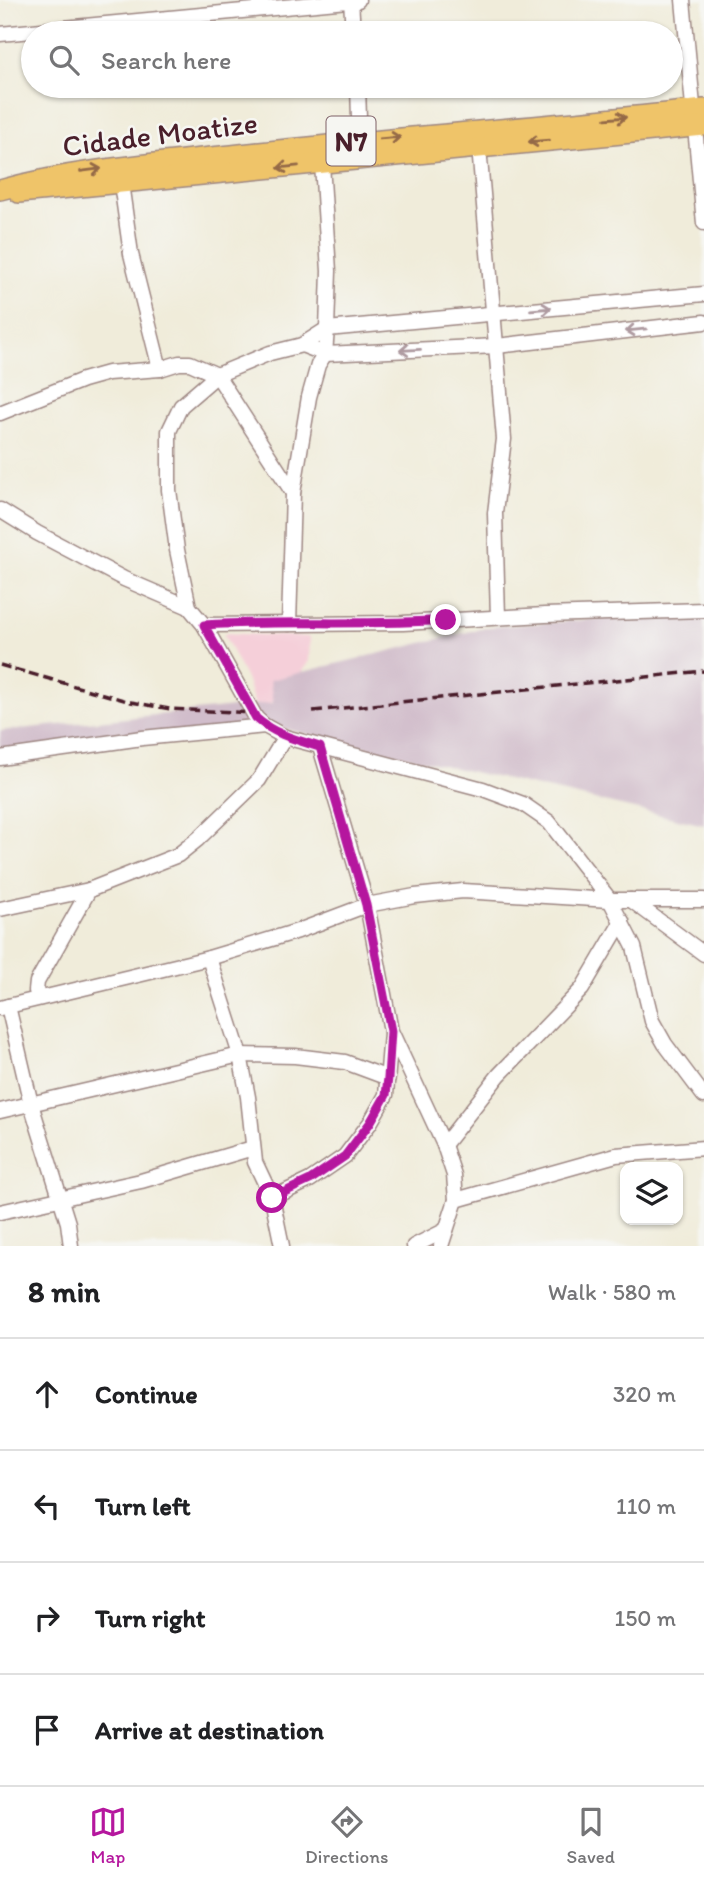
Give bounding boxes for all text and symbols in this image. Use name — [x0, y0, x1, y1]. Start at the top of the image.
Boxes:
search box — [21, 21, 683, 98]
icon: search — [45, 41, 83, 79]
text: Search here — [101, 44, 231, 76]
street label: Cidade Moatize — [60, 104, 260, 164]
one-way arrow — [605, 111, 627, 124]
road number: N7 — [326, 116, 376, 166]
one-way arrow — [378, 131, 401, 144]
one-way arrow — [528, 135, 550, 148]
one-way arrow — [277, 161, 300, 174]
one-way arrow — [79, 164, 101, 177]
one-way arrow — [529, 302, 552, 315]
one-way arrow — [625, 324, 648, 337]
one-way arrow — [398, 343, 421, 356]
route end — [430, 604, 461, 635]
map controls — [620, 1162, 683, 1225]
button: layers — [620, 1162, 683, 1225]
route start — [256, 1182, 287, 1213]
text: 8 min — [28, 1273, 100, 1310]
text: Walk · 580 m — [548, 1278, 676, 1306]
icon: ahead — [28, 1375, 66, 1413]
text: Continue — [95, 1378, 198, 1410]
text: 320 m — [613, 1380, 676, 1408]
icon: left — [28, 1487, 66, 1525]
text: Turn left — [95, 1490, 191, 1522]
text: 110 m — [616, 1492, 676, 1520]
icon: right — [28, 1599, 66, 1637]
text: Turn right — [95, 1602, 206, 1634]
text: 150 m — [615, 1604, 676, 1632]
icon: arrive — [28, 1711, 66, 1749]
text: Arrive at destination — [95, 1714, 324, 1746]
tab: Map — [89, 1803, 127, 1868]
tab: Directions — [305, 1803, 389, 1868]
tab: Saved — [567, 1803, 615, 1868]

